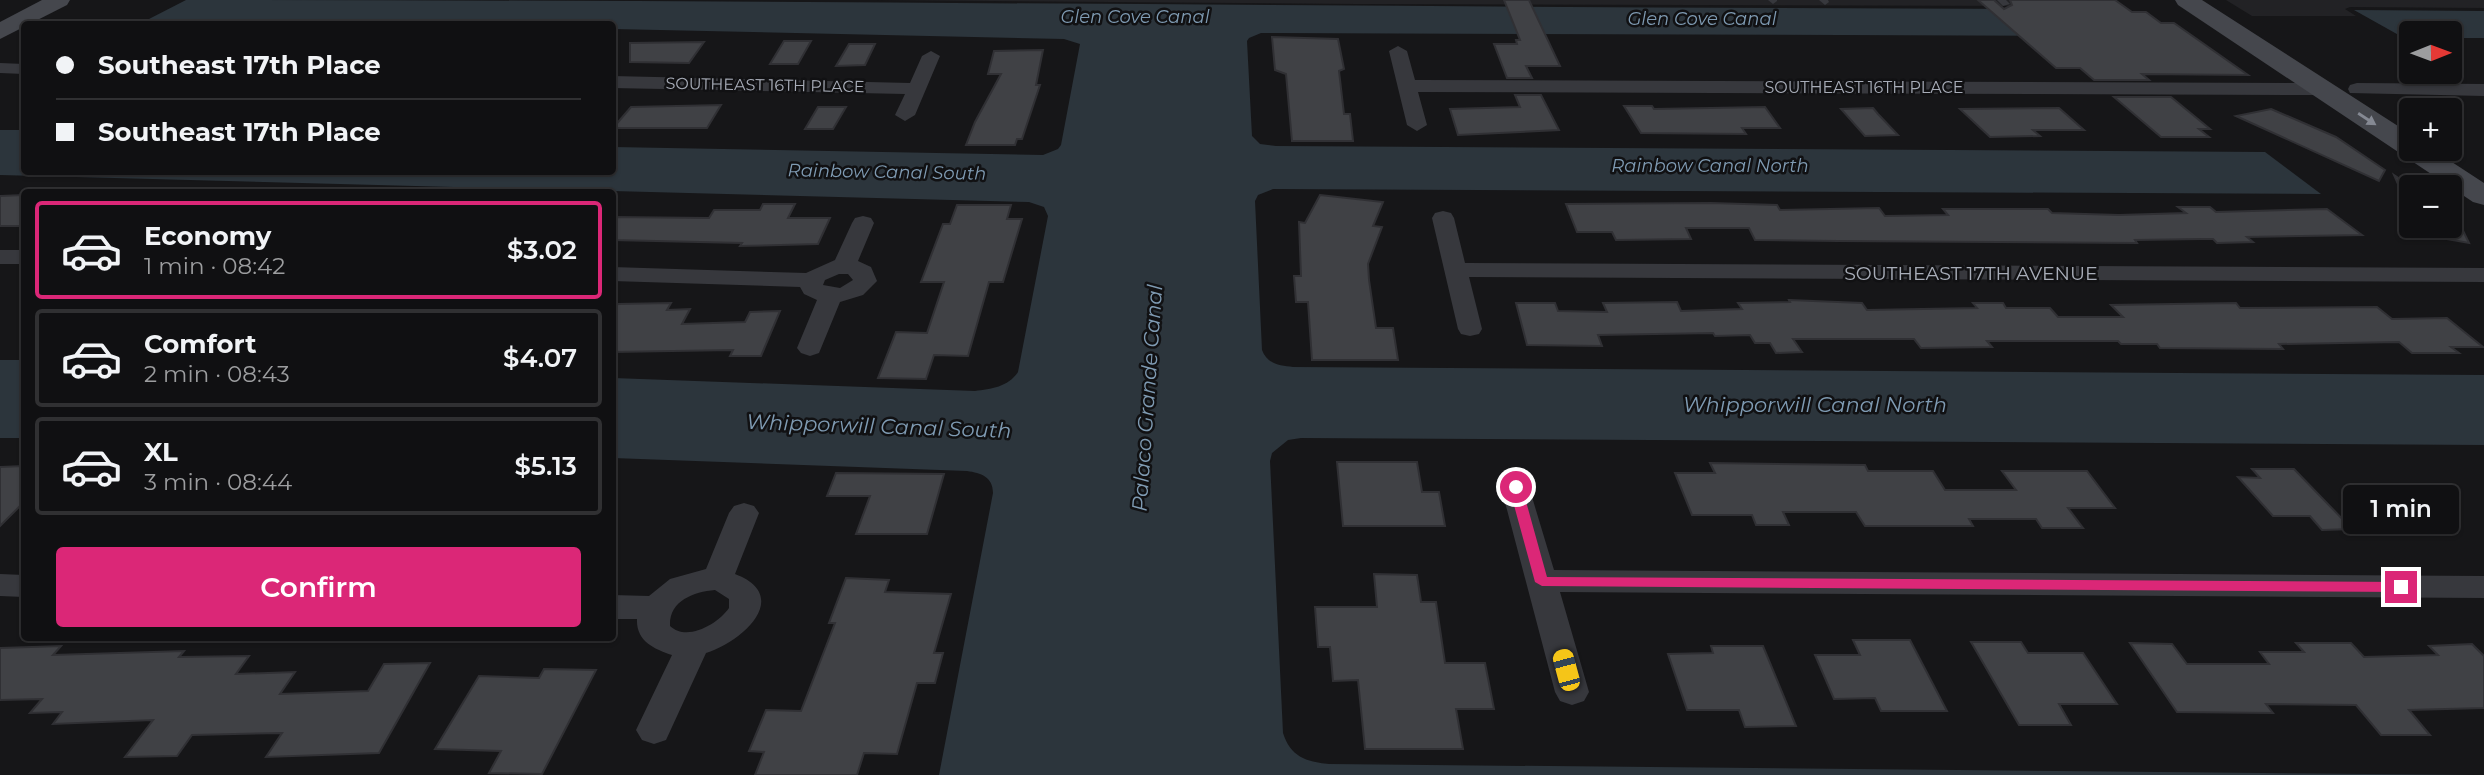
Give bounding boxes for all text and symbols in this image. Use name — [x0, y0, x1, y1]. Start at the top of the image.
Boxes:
water label: Glen Cove Canal — [1060, 6, 1210, 28]
water label: Glen Cove Canal — [1627, 8, 1777, 30]
north arrow — [2399, 21, 2462, 84]
map controls — [2399, 21, 2462, 238]
text: Southeast 17th Place — [98, 49, 381, 81]
street label: SOUTHEAST 16TH PLACE — [665, 74, 865, 96]
street label: SOUTHEAST 16TH PLACE — [1765, 78, 1964, 97]
button: + — [2399, 98, 2462, 161]
one-way arrow — [2358, 112, 2376, 126]
text: Southeast 17th Place — [98, 116, 381, 148]
water label: Rainbow Canal North — [1611, 155, 1809, 177]
water label: Rainbow Canal South — [788, 159, 986, 185]
button: − — [2399, 175, 2462, 238]
icon: car — [60, 219, 123, 282]
text: Economy — [144, 220, 271, 252]
text: $3.02 — [507, 234, 577, 266]
text: 1 min · 08:42 — [144, 252, 285, 280]
street label: SOUTHEAST 17TH AVENUE — [1844, 262, 2098, 285]
water label: Palaco Grande Canal — [1127, 283, 1167, 512]
icon: car — [60, 327, 123, 390]
text: Comfort — [144, 328, 256, 360]
text: $4.07 — [503, 342, 577, 374]
text: 2 min · 08:43 — [144, 360, 290, 388]
water label: Whipporwill Canal North — [1683, 392, 1947, 417]
water label: Whipporwill Canal South — [746, 409, 1012, 443]
icon: car — [60, 435, 123, 498]
text: XL — [144, 436, 178, 468]
text: $5.13 — [514, 450, 577, 482]
text: 3 min · 08:44 — [144, 468, 292, 496]
route start — [1500, 471, 1532, 503]
callout: 1 min — [2343, 486, 2459, 534]
text: 1 min — [2370, 495, 2432, 523]
button: Confirm — [56, 547, 581, 627]
route end — [2385, 571, 2417, 603]
car — [1551, 647, 1582, 693]

